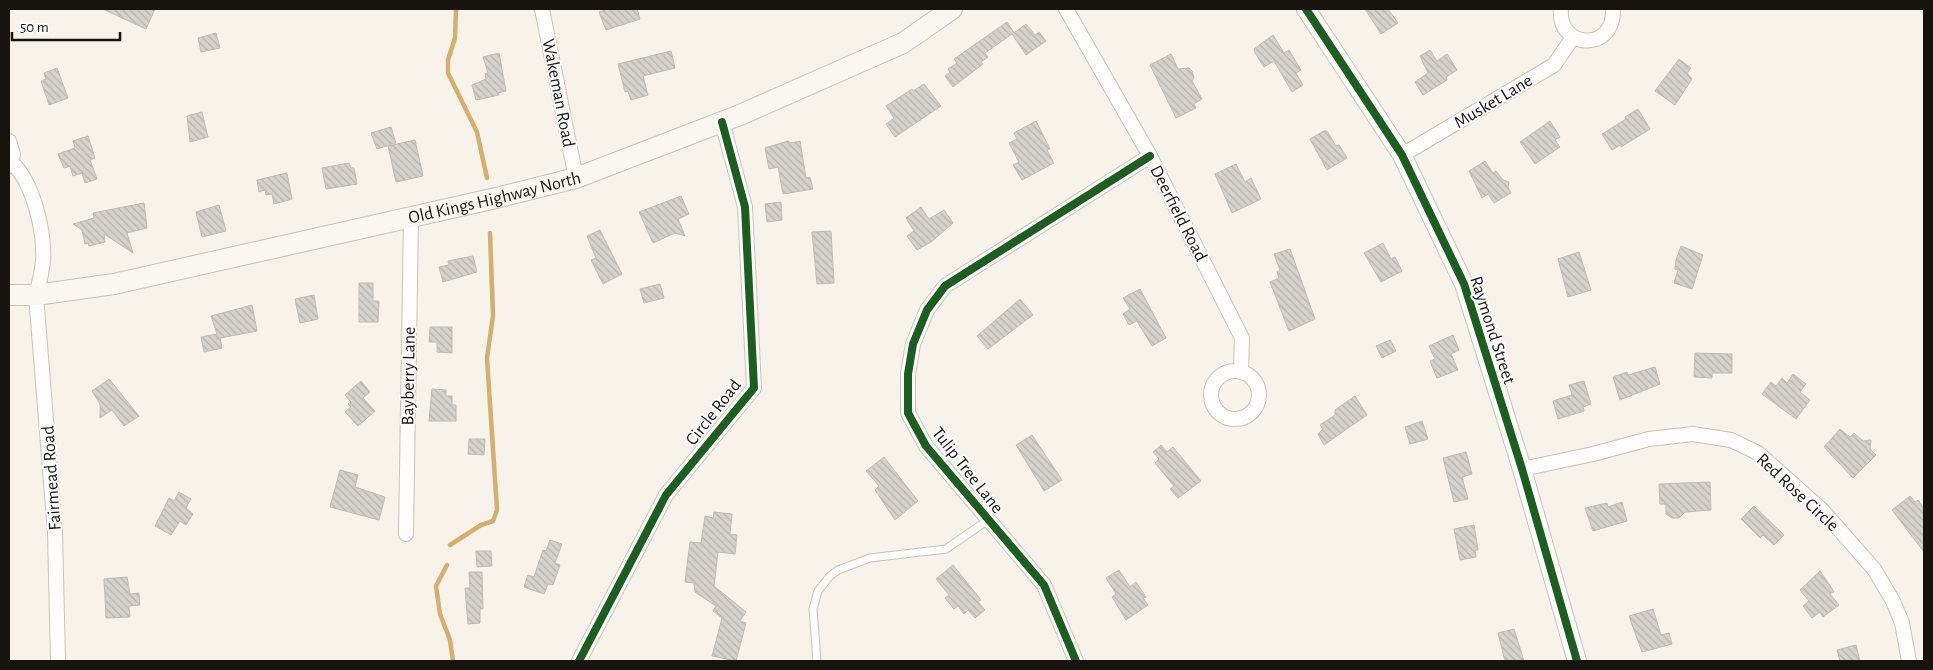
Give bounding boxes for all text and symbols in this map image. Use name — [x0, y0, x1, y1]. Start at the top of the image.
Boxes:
scale bar — [12, 10, 120, 42]
text: 50 m — [20, 20, 49, 35]
street label: Wakeman Road — [539, 37, 577, 149]
street label: Musket Lane — [1451, 72, 1536, 132]
street label: Deerfield Road — [1146, 163, 1210, 264]
street label: Old Kings Highway North — [407, 169, 583, 227]
street label: Raymond Street — [1466, 274, 1518, 387]
street label: Bayberry Lane — [399, 327, 419, 426]
street label: Circle Road — [683, 376, 745, 449]
street label: Tulip Tree Lane — [928, 424, 1006, 517]
street label: Fairmead Road — [39, 425, 65, 531]
street label: Red Rose Circle — [1753, 450, 1842, 535]

